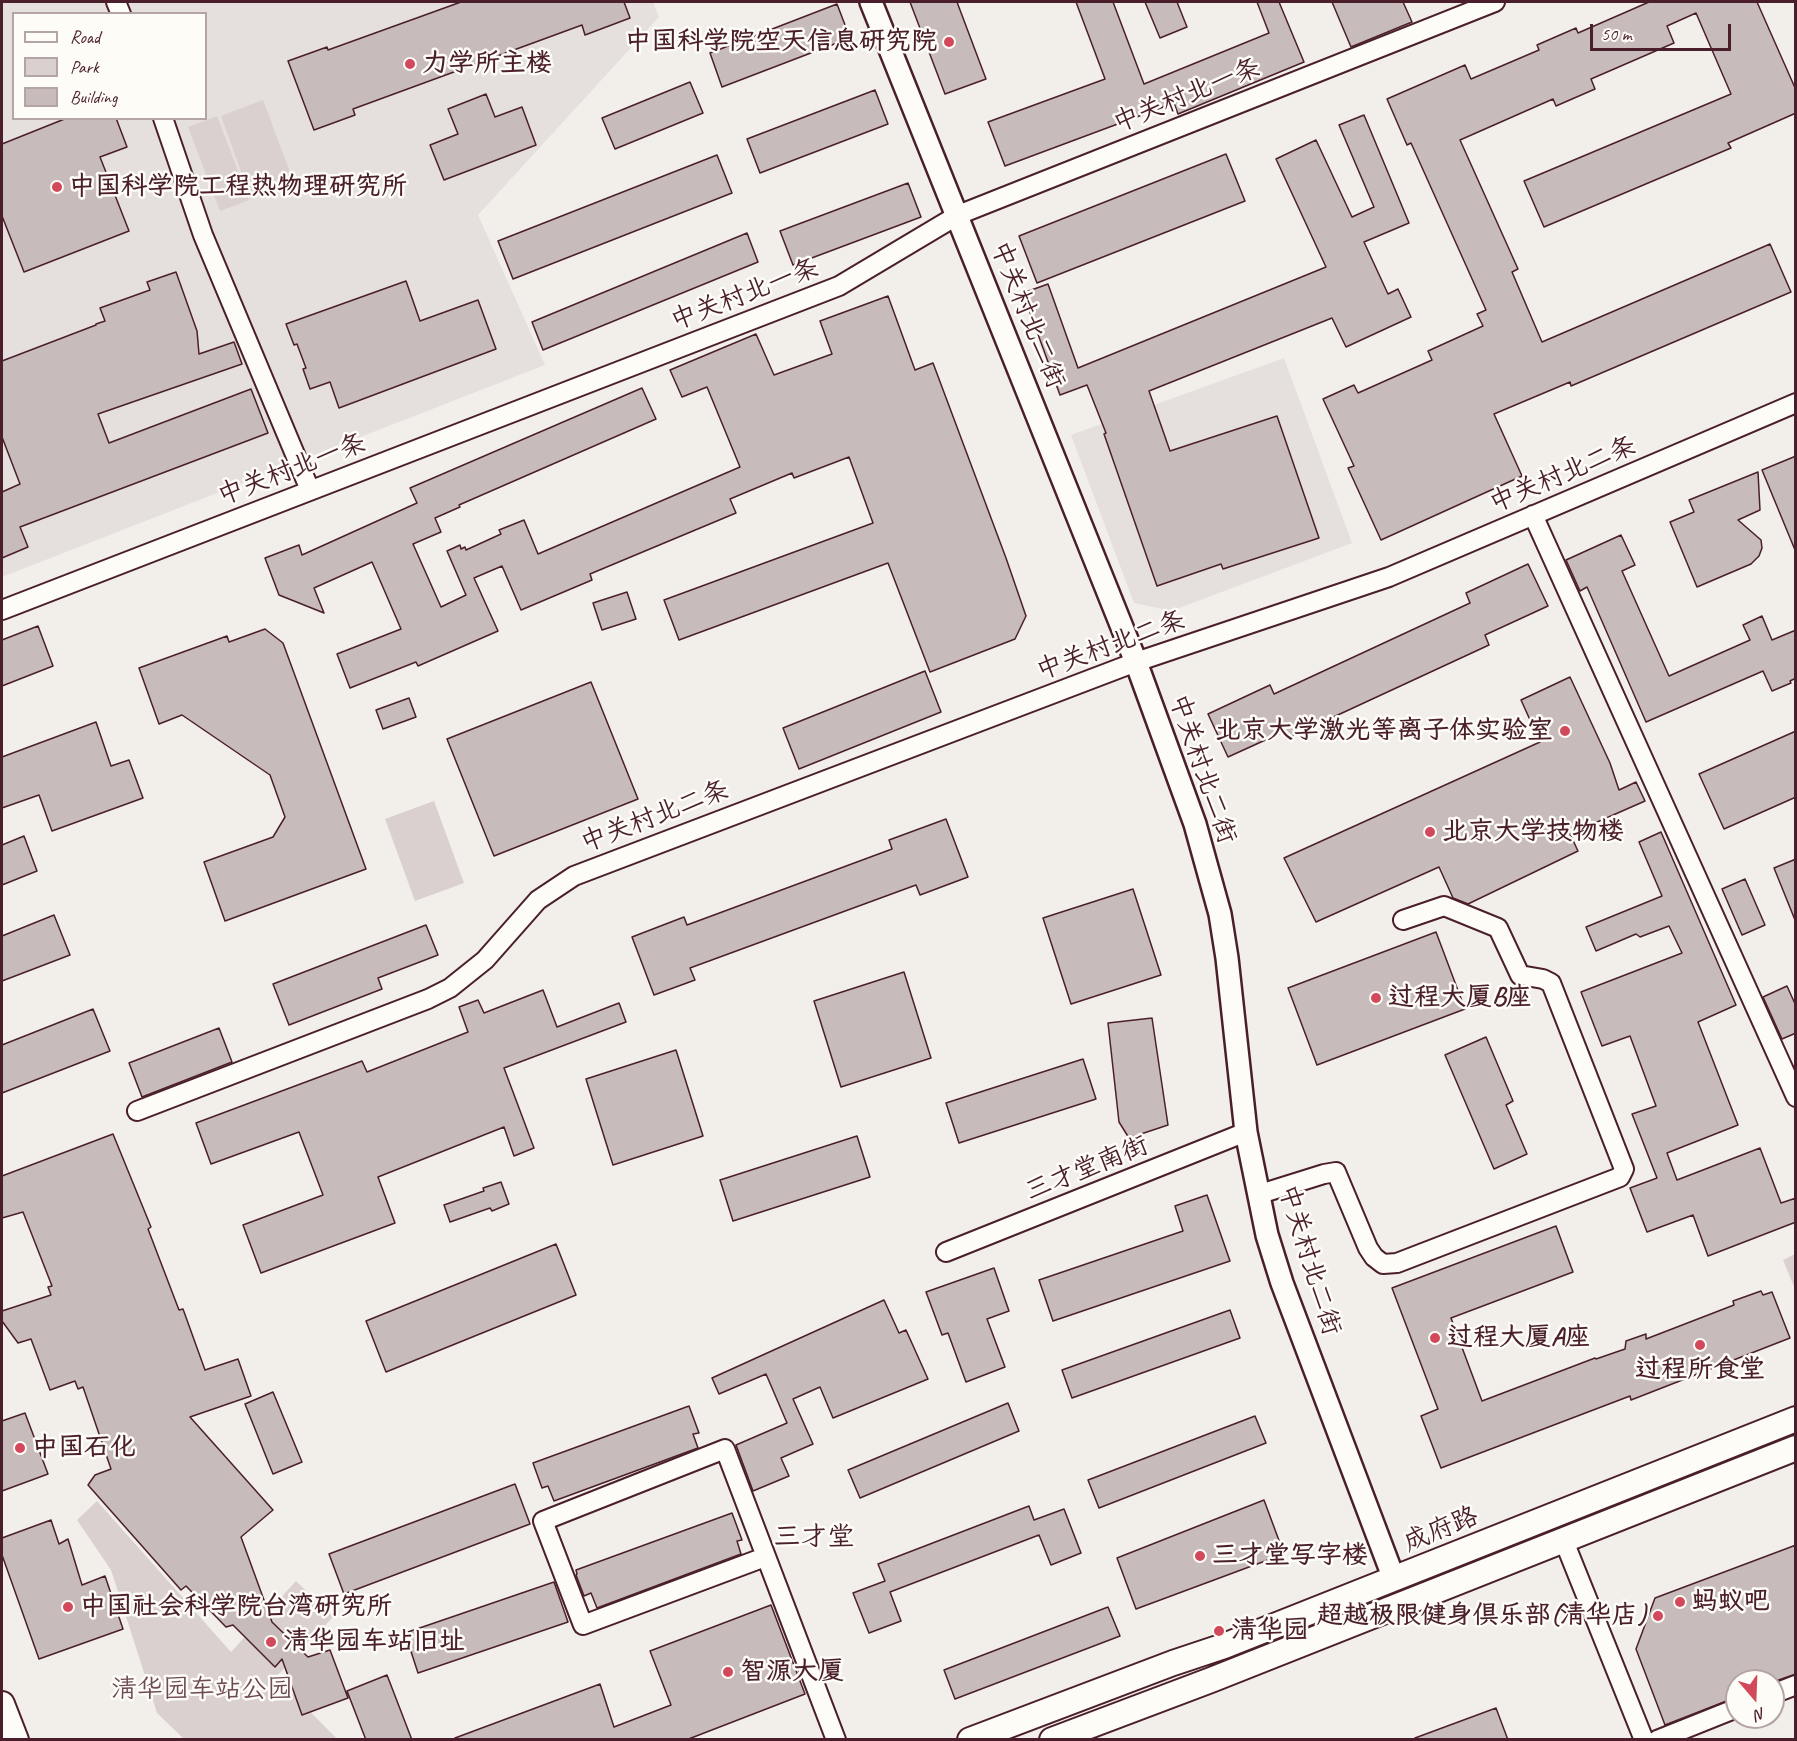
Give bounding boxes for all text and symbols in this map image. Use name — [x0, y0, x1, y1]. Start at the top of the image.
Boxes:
legend — [12, 12, 207, 120]
scale bar — [1593, 12, 1734, 50]
text: 50 m — [1601, 23, 1632, 45]
text: Road — [70, 26, 100, 48]
place label: 中国科学院空天信息研究院 — [625, 26, 937, 58]
marker: 中国科学院空天信息研究院 — [942, 35, 956, 49]
place label: 力学所主楼 — [422, 48, 552, 80]
street label: 中关村北一条 — [1109, 52, 1265, 140]
text: Park — [70, 56, 99, 78]
marker: 力学所主楼 — [403, 57, 417, 71]
text: Building — [70, 86, 117, 108]
place label: 中国科学院工程热物理研究所 — [69, 171, 407, 203]
marker: 中国科学院工程热物理研究所 — [50, 180, 64, 194]
street label: 中关村北二街 — [983, 237, 1071, 393]
street label: 中关村北一条 — [667, 252, 823, 338]
street label: 中关村北一条 — [214, 427, 370, 513]
street label: 中关村北二条 — [1485, 430, 1641, 520]
street label: 中关村北二条 — [1032, 605, 1190, 687]
street label: 中关村北二街 — [1162, 690, 1242, 848]
place label: 北京大学激光等离子体实验室 — [1215, 715, 1553, 747]
marker: 北京大学激光等离子体实验室 — [1558, 724, 1572, 738]
street label: 中关村北二条 — [577, 774, 733, 860]
place label: 北京大学技物楼 — [1442, 816, 1624, 848]
marker: 北京大学技物楼 — [1423, 825, 1437, 839]
place label: 过程大厦B座 — [1388, 982, 1532, 1014]
marker: 过程大厦B座 — [1369, 991, 1383, 1005]
street label: 三才堂南街 — [1021, 1130, 1153, 1208]
street label: 中关村北二街 — [1271, 1181, 1347, 1339]
place label: 过程大厦A座 — [1447, 1322, 1590, 1354]
marker: 过程大厦A座 — [1428, 1331, 1442, 1345]
marker: 过程所食堂 — [1693, 1338, 1707, 1352]
place label: 过程所食堂 — [1635, 1354, 1765, 1386]
place label: 中国石化 — [32, 1432, 136, 1464]
marker: 中国石化 — [13, 1441, 27, 1455]
street label: 成府路 — [1399, 1501, 1483, 1559]
district label: 三才堂 — [774, 1522, 854, 1554]
place label: 三才堂写字楼 — [1212, 1540, 1368, 1572]
marker: 三才堂写字楼 — [1193, 1549, 1207, 1563]
place label: 蚂蚁吧 — [1692, 1586, 1770, 1618]
place label: 中国社会科学院台湾研究所 — [80, 1591, 392, 1623]
marker: 蚂蚁吧 — [1673, 1595, 1687, 1609]
marker: 中国社会科学院台湾研究所 — [61, 1600, 75, 1614]
place label: 超越极限健身俱乐部(清华店) — [1317, 1600, 1646, 1632]
marker: 超越极限健身俱乐部(清华店) — [1651, 1609, 1665, 1623]
place label: 清华园 — [1231, 1615, 1309, 1647]
marker: 清华园 — [1212, 1624, 1226, 1638]
place label: 清华园车站旧址 — [283, 1626, 465, 1658]
marker: 清华园车站旧址 — [264, 1635, 278, 1649]
place label: 智源大厦 — [740, 1656, 844, 1688]
marker: 智源大厦 — [721, 1665, 735, 1679]
north arrow — [1725, 1669, 1785, 1729]
park label: 清华园车站公园 — [111, 1674, 293, 1706]
text: N — [1752, 1703, 1768, 1725]

